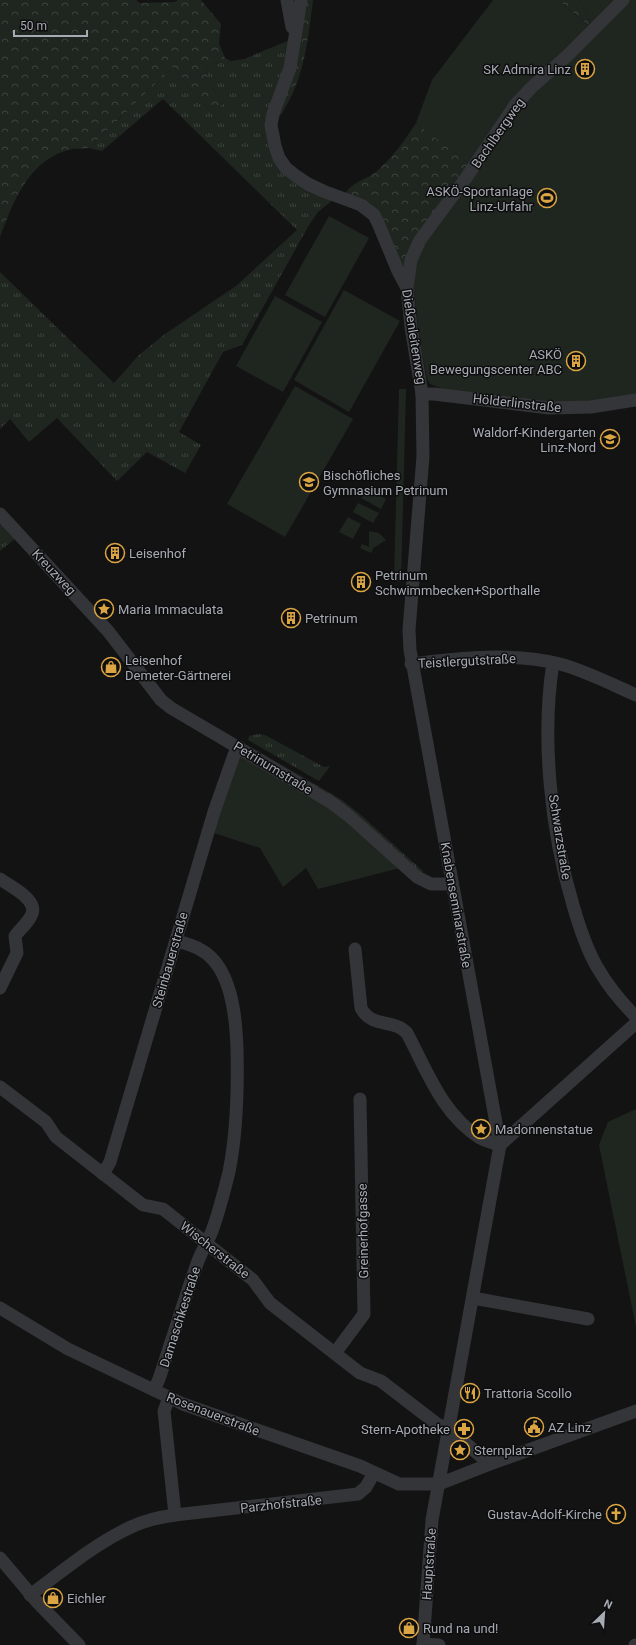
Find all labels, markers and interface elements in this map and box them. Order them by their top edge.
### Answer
scale bar [14,12,87,38]
text: 50 m [20,19,47,33]
building icon: SK Admira Linz [574,58,596,80]
place label: SK Admira Linz [483,62,572,77]
street label: Bachlbergweg [468,95,528,171]
place label: ASKÖ-Sportanlage Linz-Urfahr [426,184,534,214]
sports icon: ASKÖ-Sportanlage Linz-Urfahr [536,187,558,209]
street label: Dießenleitenweg [399,288,429,386]
place label: ASKÖ Bewegungscenter ABC [430,347,562,377]
building icon: ASKÖ Bewegungscenter ABC [565,350,587,372]
street label: Hölderlinstraße [472,391,562,415]
place label: Waldorf-Kindergarten Linz-Nord [473,425,596,455]
school or university icon: Waldorf-Kindergarten Linz-Nord [599,428,621,450]
place label: Bischöfliches Gymnasium Petrinum [323,468,448,498]
school or university icon: Bischöfliches Gymnasium Petrinum [298,471,320,493]
building icon: Leisenhof [104,542,126,564]
street label: Kreuzweg [29,546,79,598]
place label: Leisenhof [129,546,186,561]
place label: Petrinum Schwimmbecken+Sporthalle [375,568,540,598]
building icon: Petrinum Schwimmbecken+Sporthalle [350,571,372,593]
place icon: Maria Immaculata [93,598,115,620]
place label: Maria Immaculata [118,602,223,617]
building icon: Petrinum [280,607,302,629]
place label: Petrinum [305,611,358,626]
street label: Teistlergutstraße [418,651,516,671]
place label: Leisenhof Demeter-Gärtnerei [125,653,231,683]
shop icon: Leisenhof Demeter-Gärtnerei [100,656,122,678]
street label: Petrinumstraße [231,739,315,798]
street label: Schwarzstraße [546,793,574,881]
street label: Knabenseminarstraße [438,841,474,969]
street label: Steinbauerstraße [149,910,191,1010]
place icon: Madonnenstatue [470,1118,492,1140]
place label: Madonnenstatue [495,1122,593,1137]
street label: Greinerhofgasse [355,1183,371,1279]
street label: Wischerstraße [177,1218,253,1282]
street label: Damaschkestraße [157,1265,203,1369]
restaurant icon: Trattoria Scollo [459,1382,481,1404]
place label: Trattoria Scollo [484,1386,572,1401]
street label: Rosenauerstraße [164,1389,262,1439]
public building icon: AZ Linz [523,1416,545,1438]
pharmacy icon: Stern-Apotheke [453,1418,475,1440]
place label: AZ Linz [548,1420,592,1435]
place label: Stern-Apotheke [361,1422,450,1437]
place icon: Sternplatz [449,1439,471,1461]
place label: Sternplatz [474,1443,533,1458]
street label: Parzhofstraße [239,1492,323,1516]
church icon: Gustav-Adolf-Kirche [605,1503,627,1525]
place label: Gustav-Adolf-Kirche [487,1507,602,1522]
street label: Hauptstraße [419,1528,439,1600]
shop icon: Eichler [42,1587,64,1609]
place label: Eichler [67,1591,107,1606]
north arrow [584,1593,624,1633]
text: N [602,1597,614,1612]
shop icon: Rund na und! [398,1617,420,1639]
place label: Rund na und! [423,1621,498,1636]

